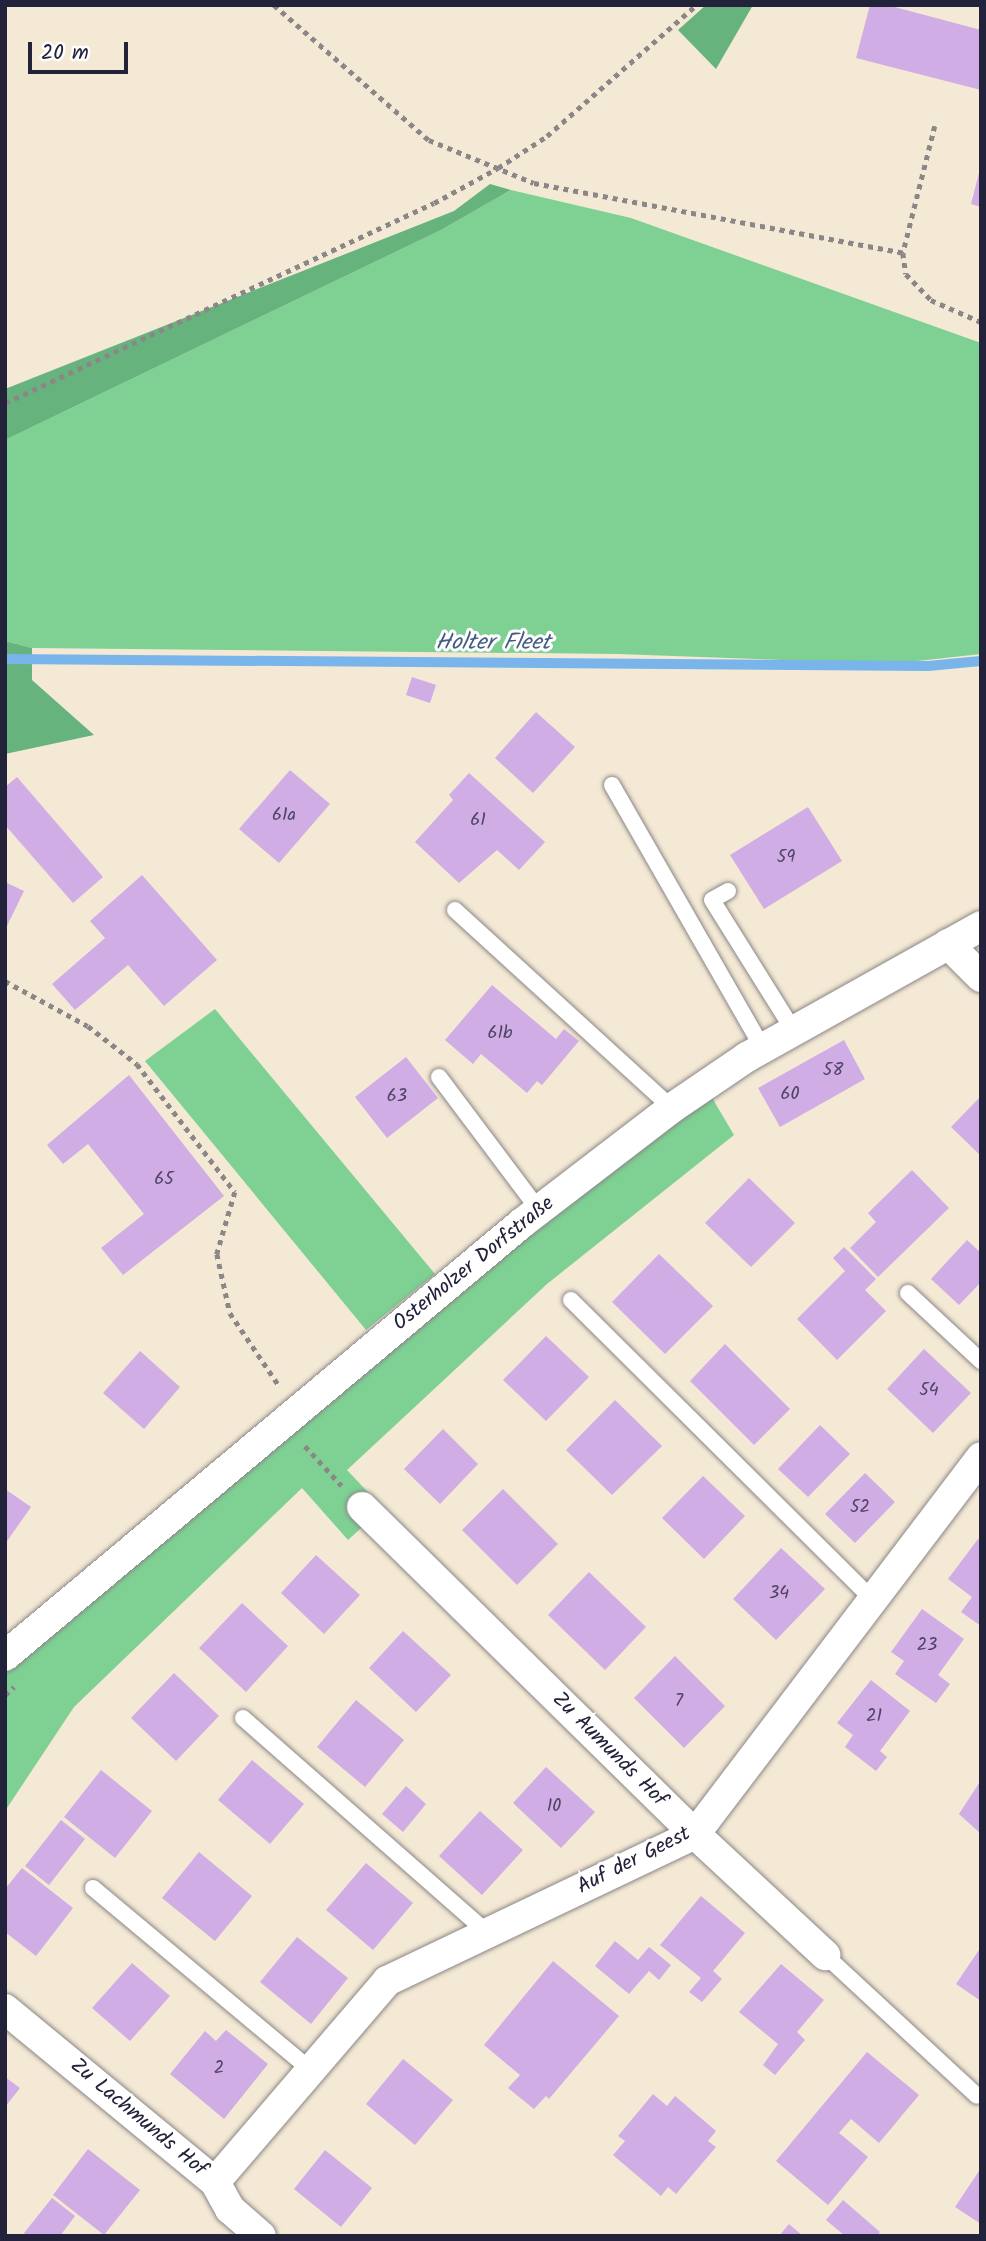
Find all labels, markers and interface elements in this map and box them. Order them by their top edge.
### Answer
scale bar [32,28,131,72]
text: 20 m [41,37,89,70]
water label: Holter Fleet [436,629,550,657]
house number: 61a [272,805,296,827]
house number: 61 [470,810,486,832]
house number: 59 [777,847,795,869]
house number: 61b [487,1023,513,1045]
house number: 58 [823,1060,843,1082]
house number: 60 [780,1084,800,1106]
house number: 63 [387,1086,407,1108]
house number: 65 [154,1169,174,1191]
street label: Osterholzer Dorfstraße [388,1191,560,1337]
house number: 54 [919,1380,939,1402]
house number: 52 [850,1497,870,1519]
house number: 34 [769,1583,789,1605]
house number: 23 [917,1635,937,1657]
street label: Zu Aumunds Hof [546,1687,672,1813]
house number: 7 [675,1691,683,1713]
house number: 21 [866,1706,882,1728]
house number: 10 [547,1796,561,1818]
street label: Auf der Geest [573,1822,695,1900]
street label: Zu Lachmunds Hof [64,2053,212,2183]
house number: 2 [214,2058,224,2080]

